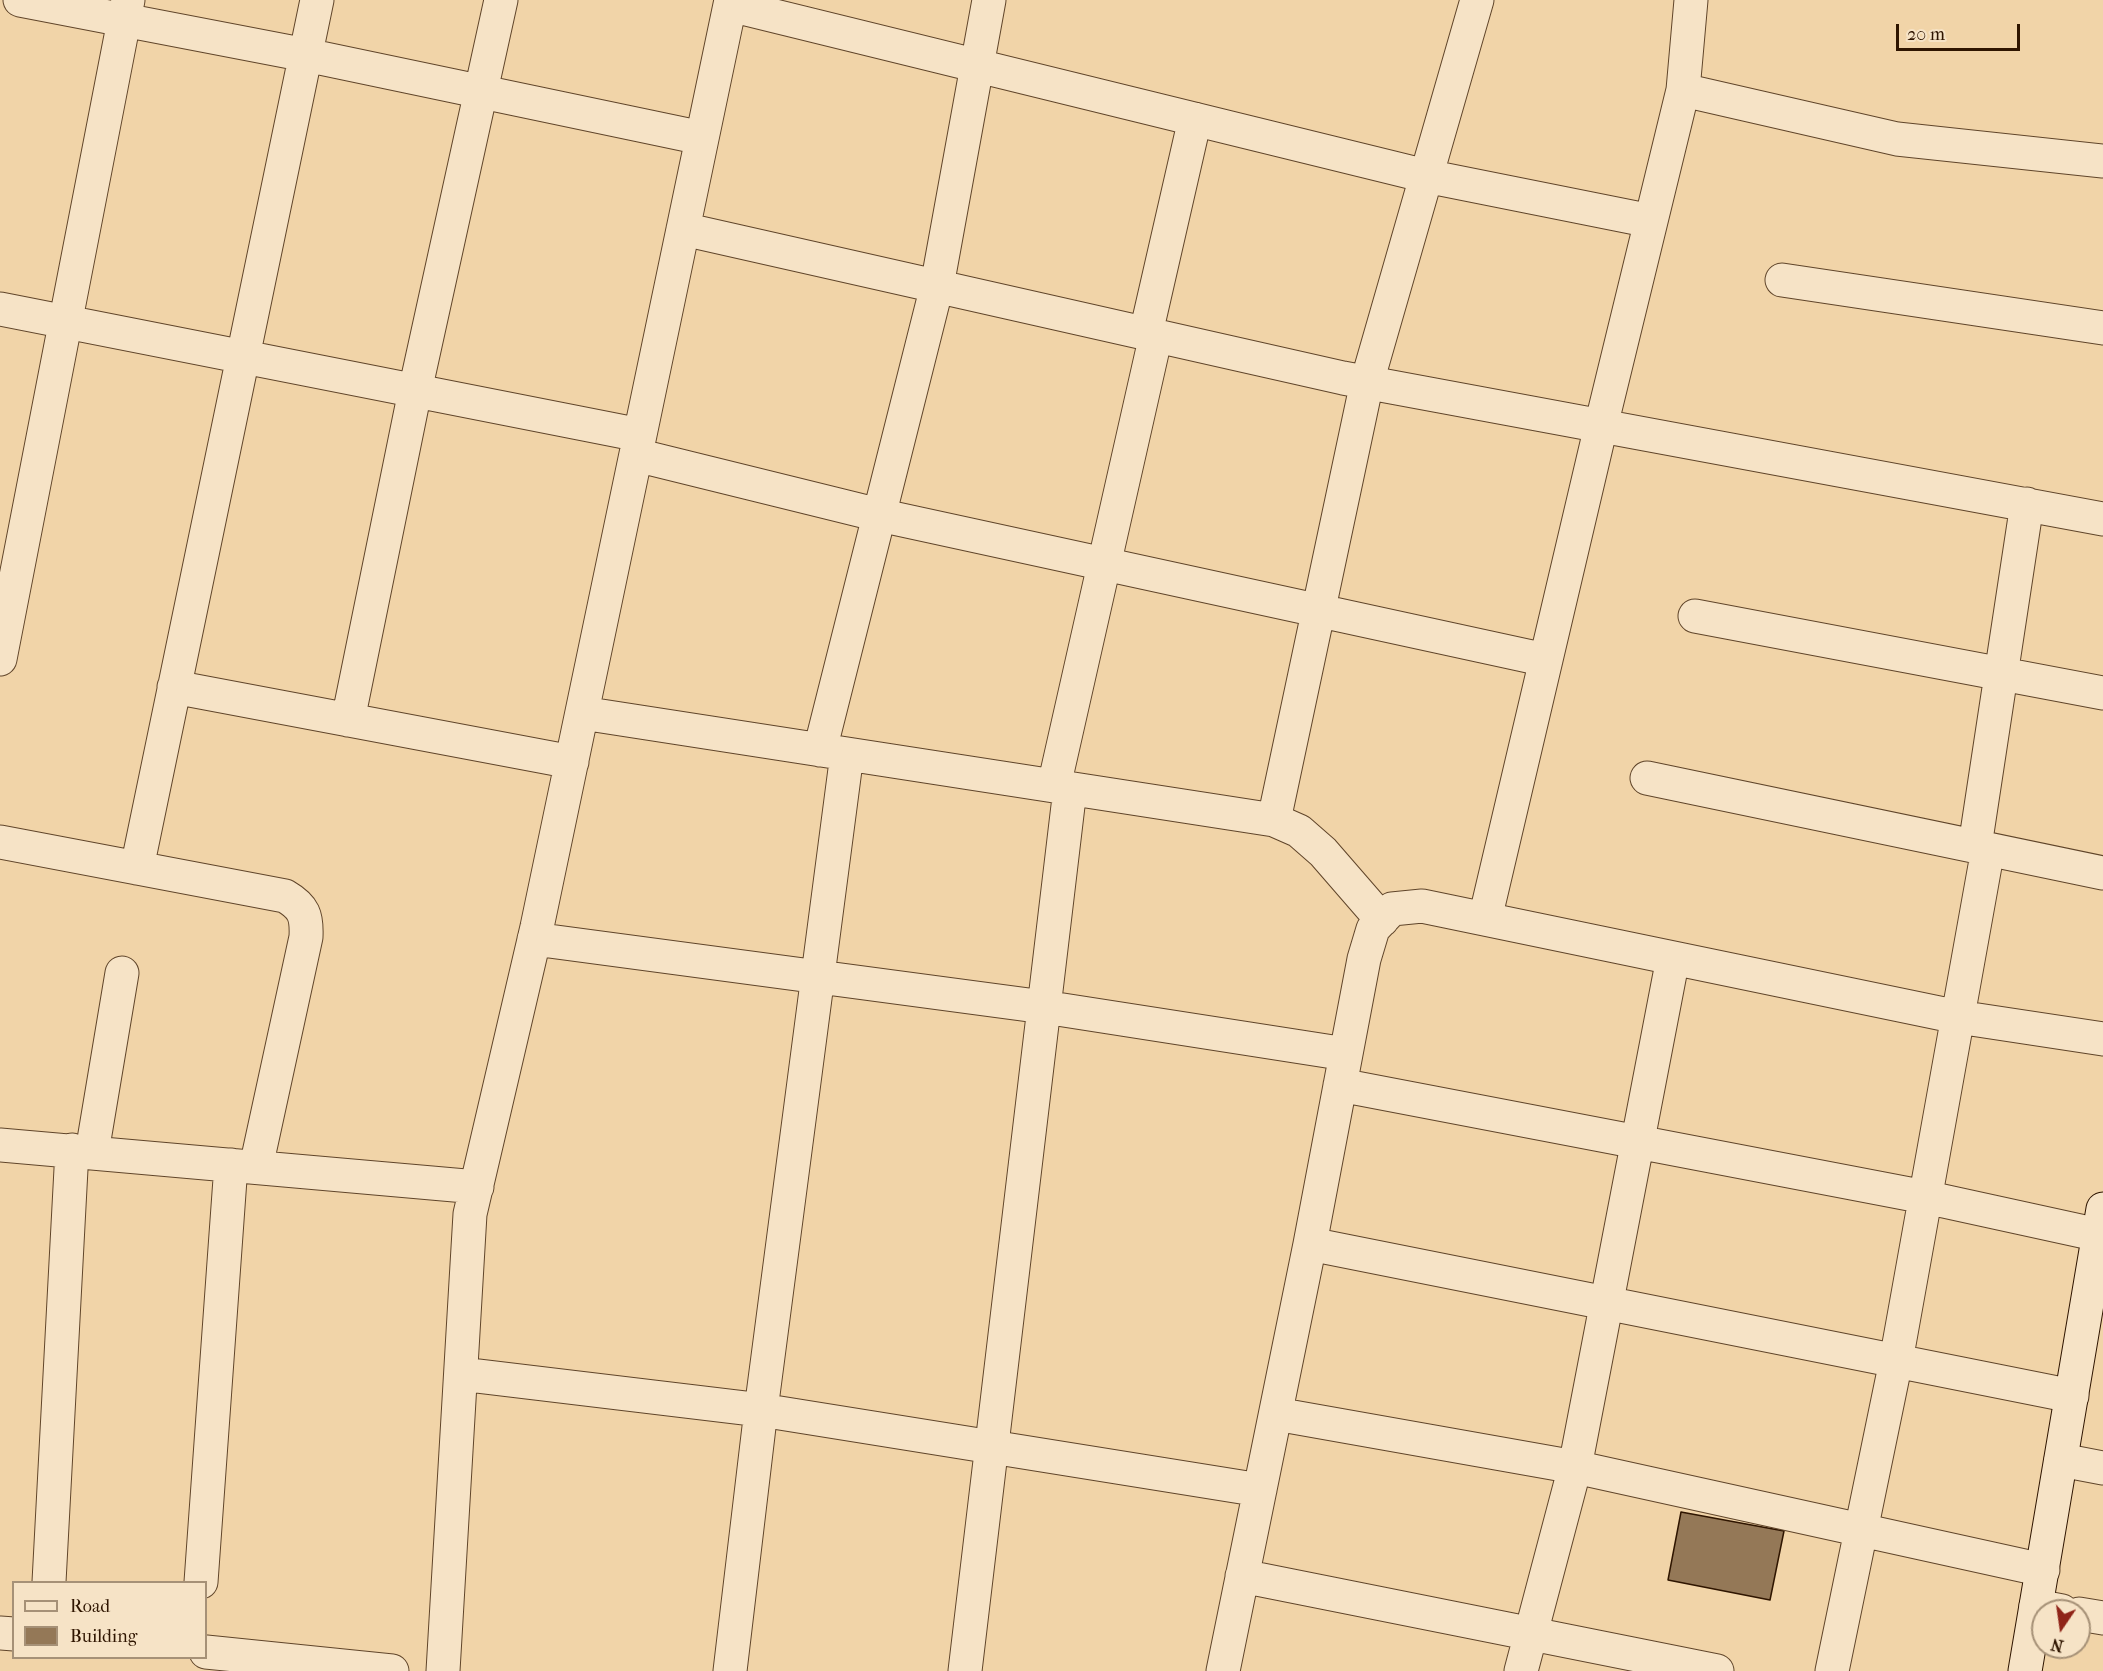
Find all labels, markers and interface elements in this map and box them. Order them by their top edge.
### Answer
scale bar [1899,12,2024,50]
text: 20 m [1907,24,1945,45]
legend [12,1581,207,1659]
text: Road [70,1596,110,1617]
north arrow [2031,1599,2091,1659]
text: Building [70,1626,137,1647]
text: N [2049,1634,2065,1656]

